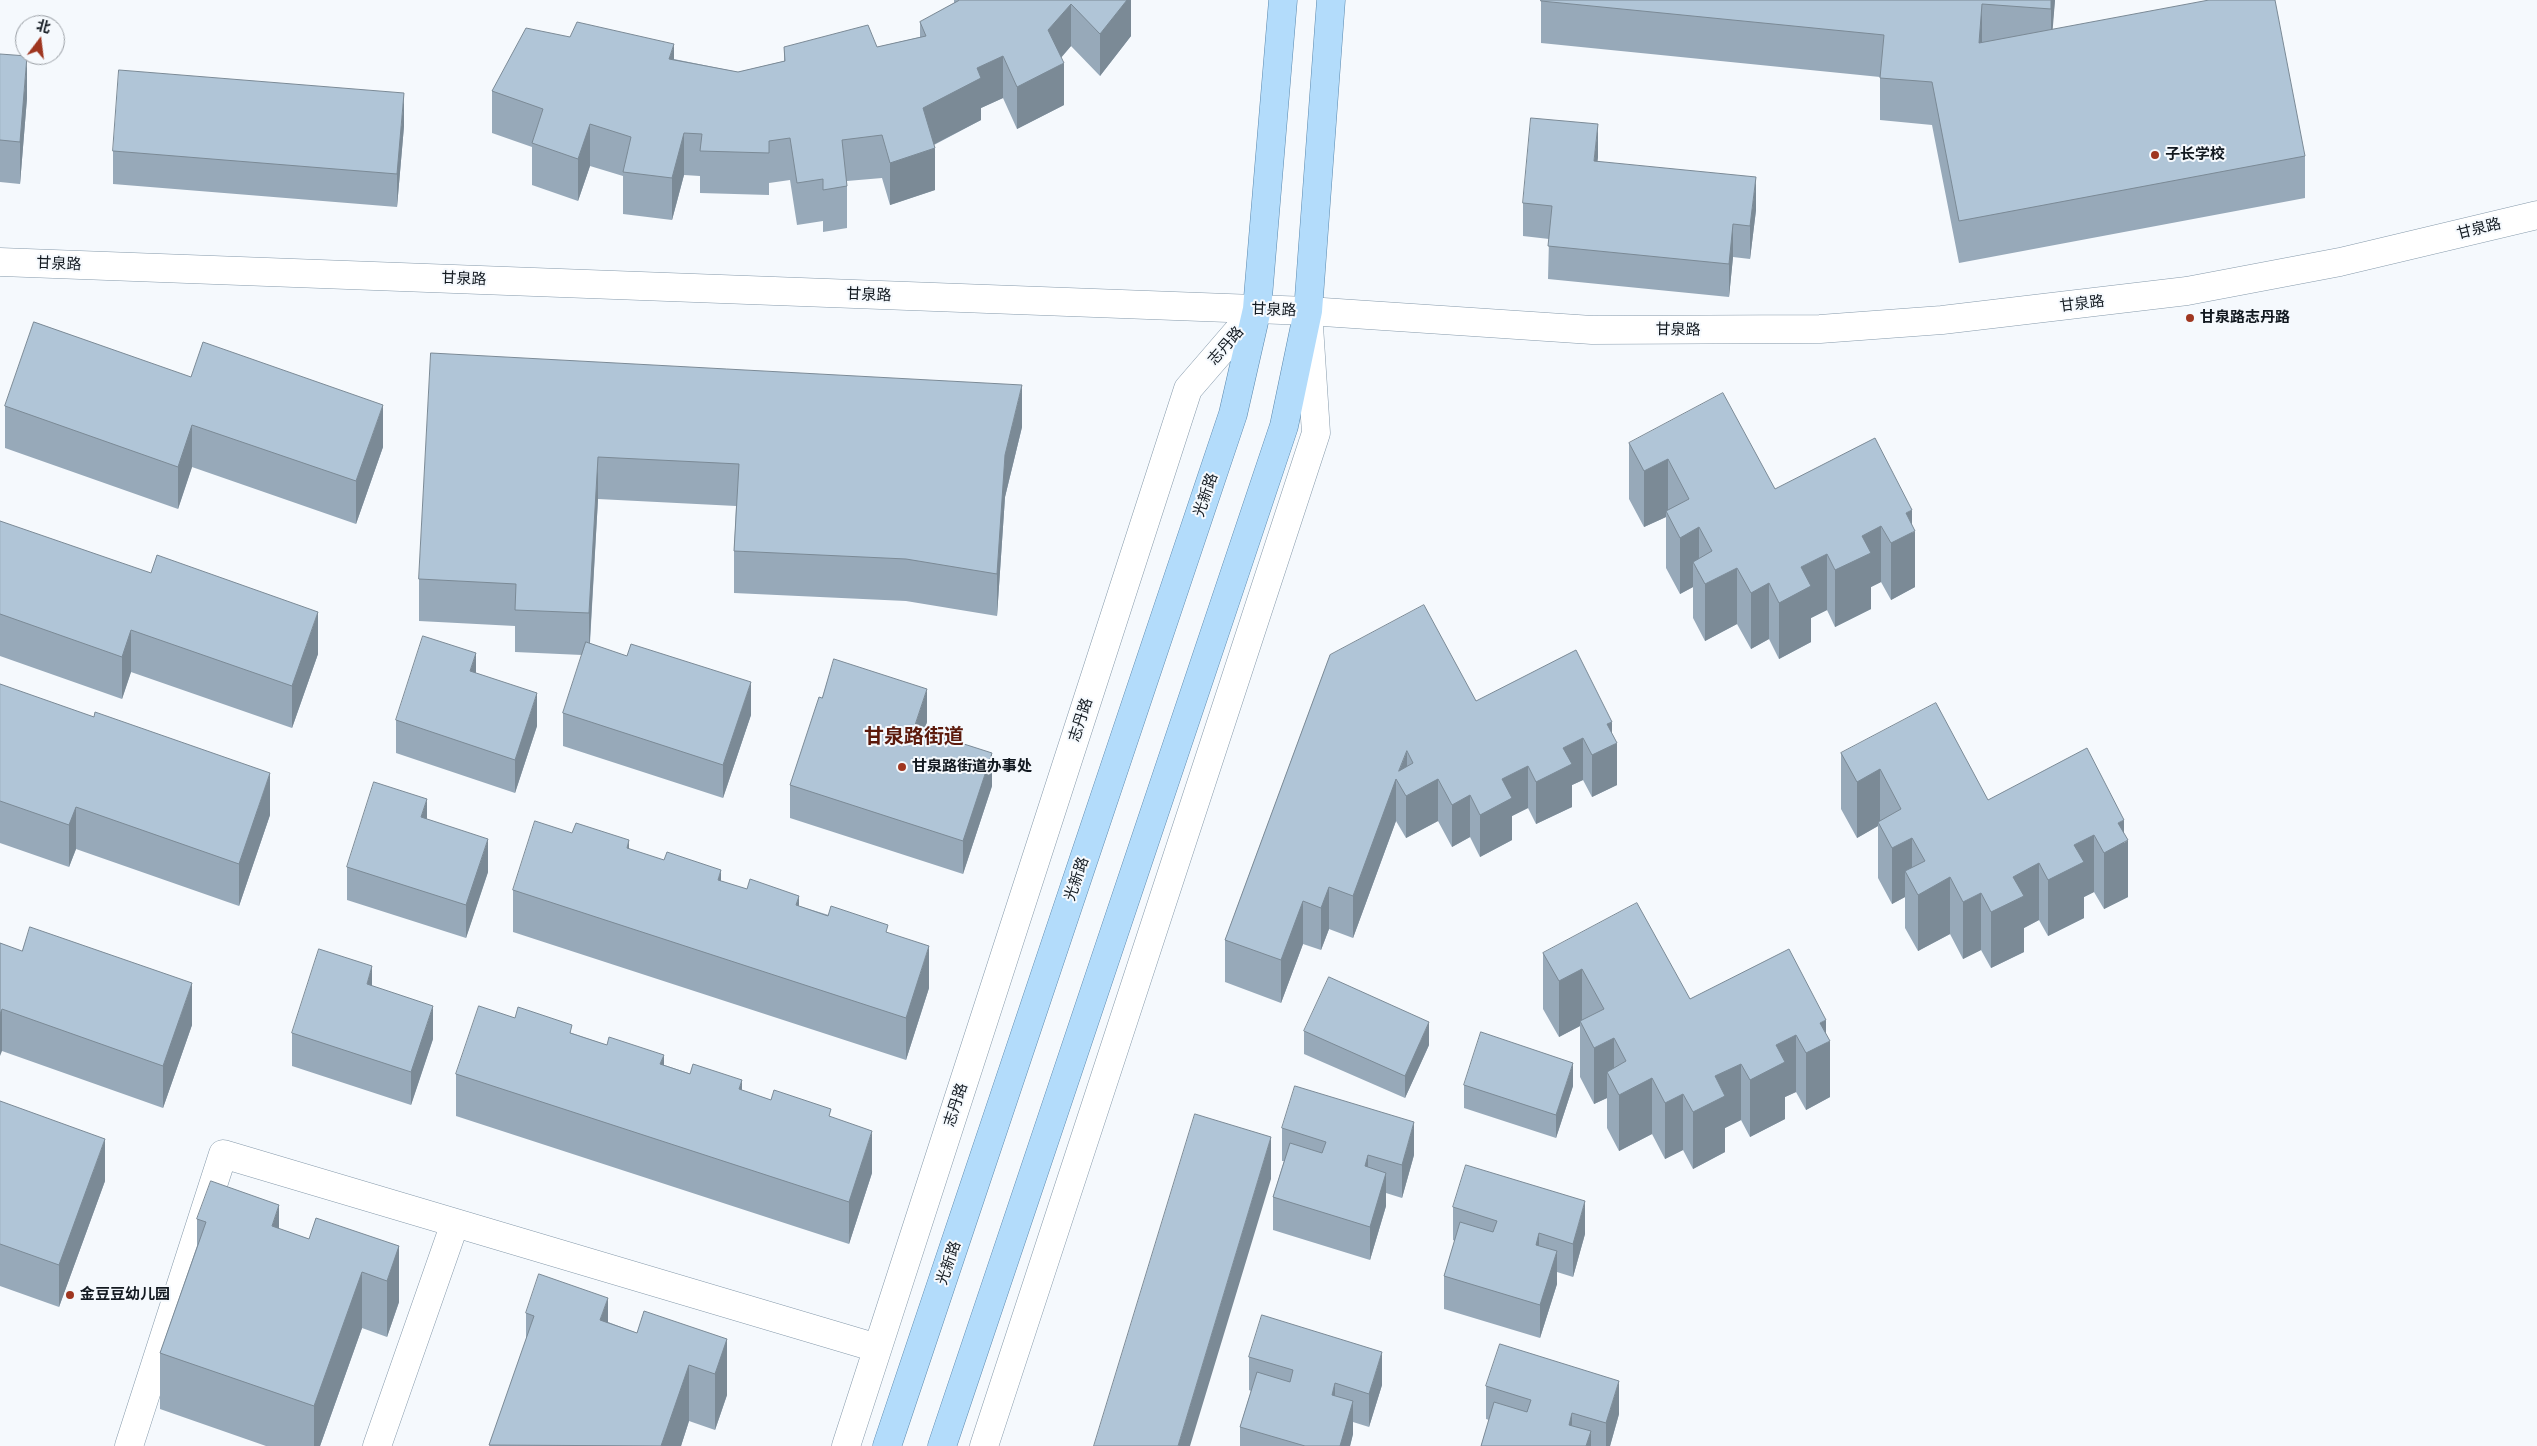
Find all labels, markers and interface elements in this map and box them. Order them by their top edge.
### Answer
north arrow [15,15,65,65]
text: 北 [35,16,53,37]
place label: 子长学校 [2165,146,2225,164]
marker: 子长学校 [2149,149,2161,161]
street label: 甘泉路 [2455,215,2503,243]
street label: 甘泉路 [36,254,82,274]
street label: 甘泉路 [441,269,487,289]
street label: 甘泉路 [846,285,892,305]
street label: 甘泉路 [2059,292,2105,316]
street label: 甘泉路 [1251,300,1297,320]
place label: 甘泉路志丹路 [2200,309,2290,327]
marker: 甘泉路志丹路 [2184,312,2196,324]
street label: 甘泉路 [1655,321,1701,339]
street label: 志丹路 [1204,323,1248,369]
street label: 光新路 [1190,471,1222,519]
street label: 志丹路 [1065,696,1097,744]
district label: 甘泉路街道 [864,725,964,749]
place label: 甘泉路街道办事处 [912,758,1032,776]
marker: 甘泉路街道办事处 [896,761,908,773]
street label: 光新路 [1061,855,1093,903]
street label: 志丹路 [940,1081,972,1129]
street label: 光新路 [933,1239,965,1287]
place label: 金豆豆幼儿园 [80,1286,170,1304]
marker: 金豆豆幼儿园 [64,1289,76,1301]

